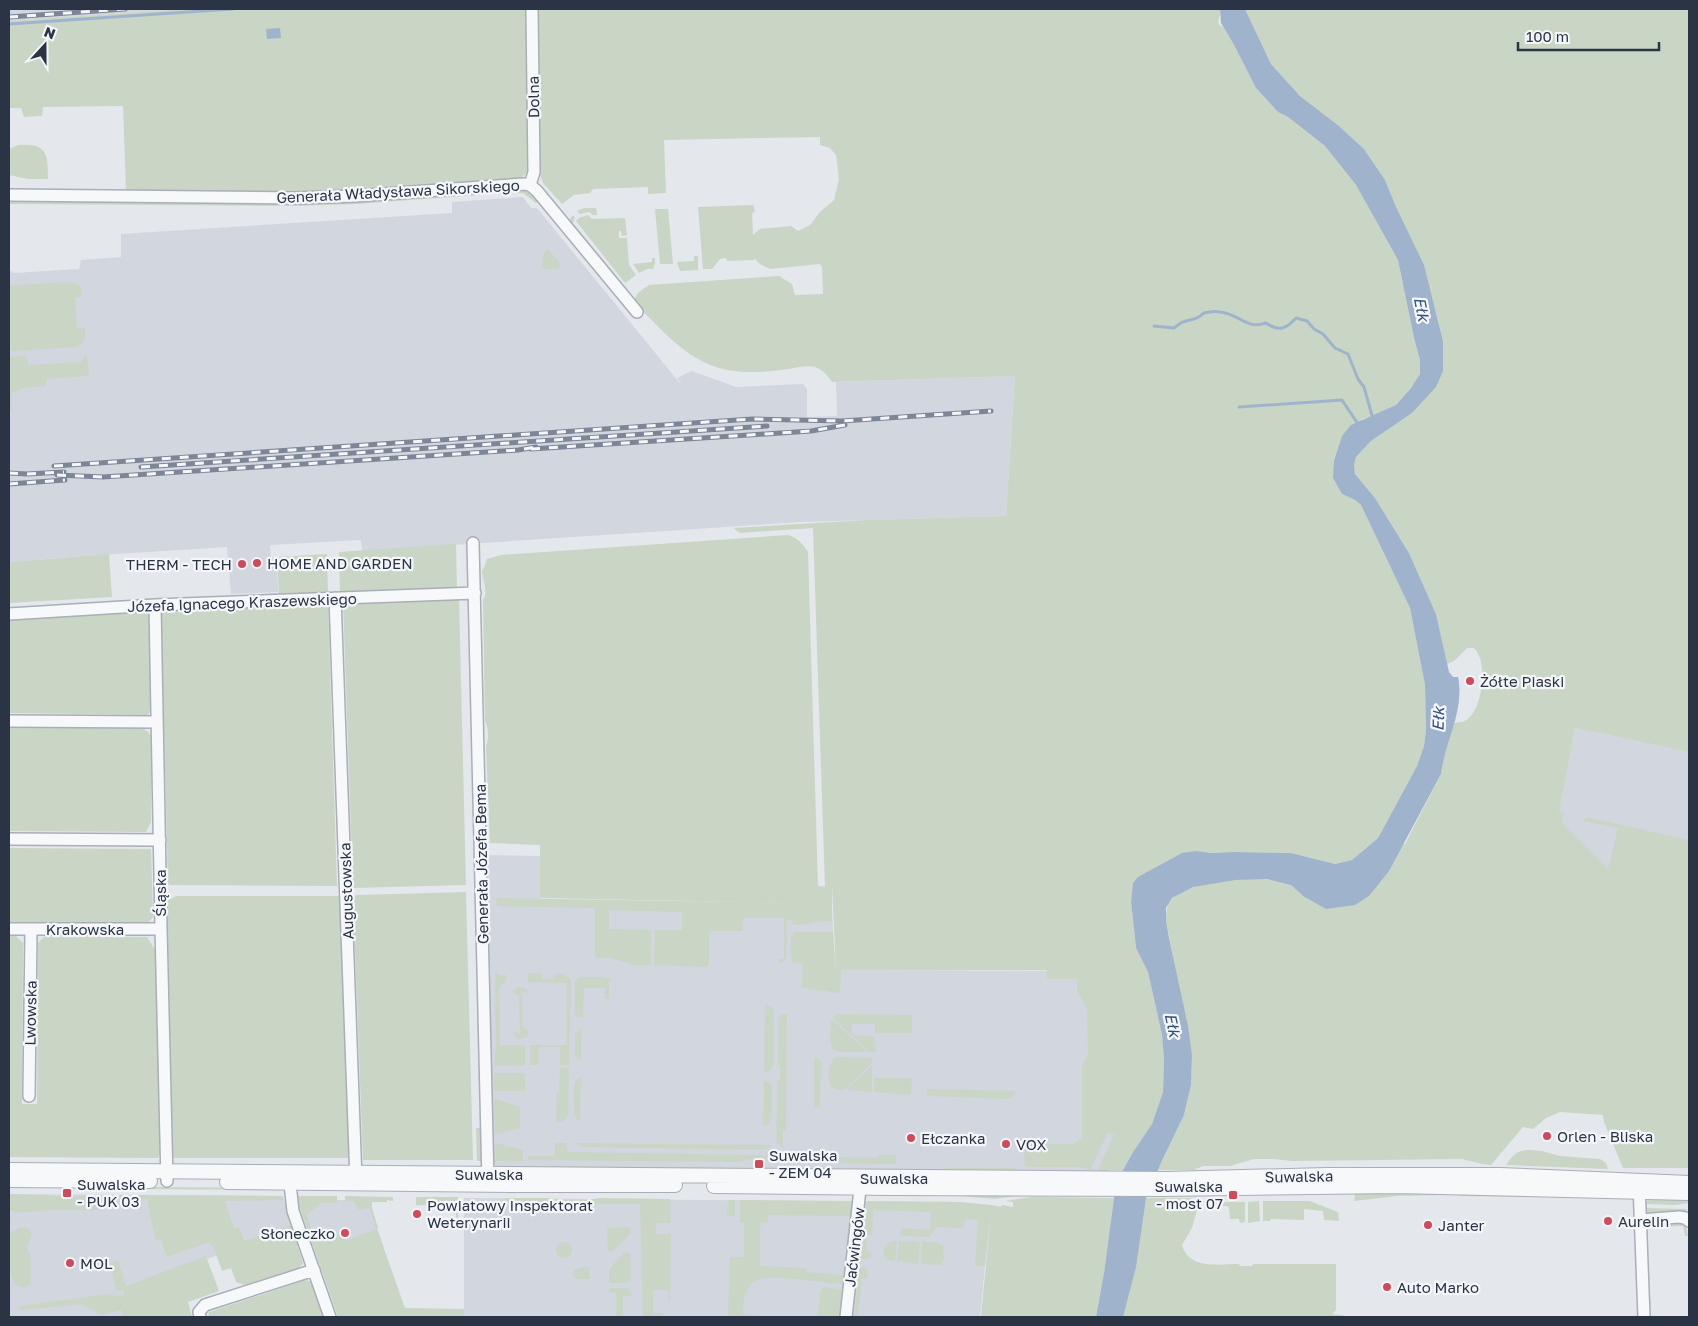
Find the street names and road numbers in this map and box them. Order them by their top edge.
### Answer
street label: Dolna [524,76,542,118]
street label: Generała Władysława Sikorskiego [276,176,520,206]
street label: Józefa Ignacego Kraszewskiego [127,589,357,615]
street label: Generała Józefa Bema [471,784,491,944]
street label: Augustowska [335,842,357,940]
street label: Śląska [151,869,169,917]
street label: Krakowska [46,920,124,938]
street label: Lwowska [20,980,40,1046]
street label: Suwalska [455,1165,523,1183]
street label: Suwalska [1265,1166,1333,1186]
street label: Suwalska [860,1169,928,1187]
street label: Jaćwingów [840,1206,868,1288]

